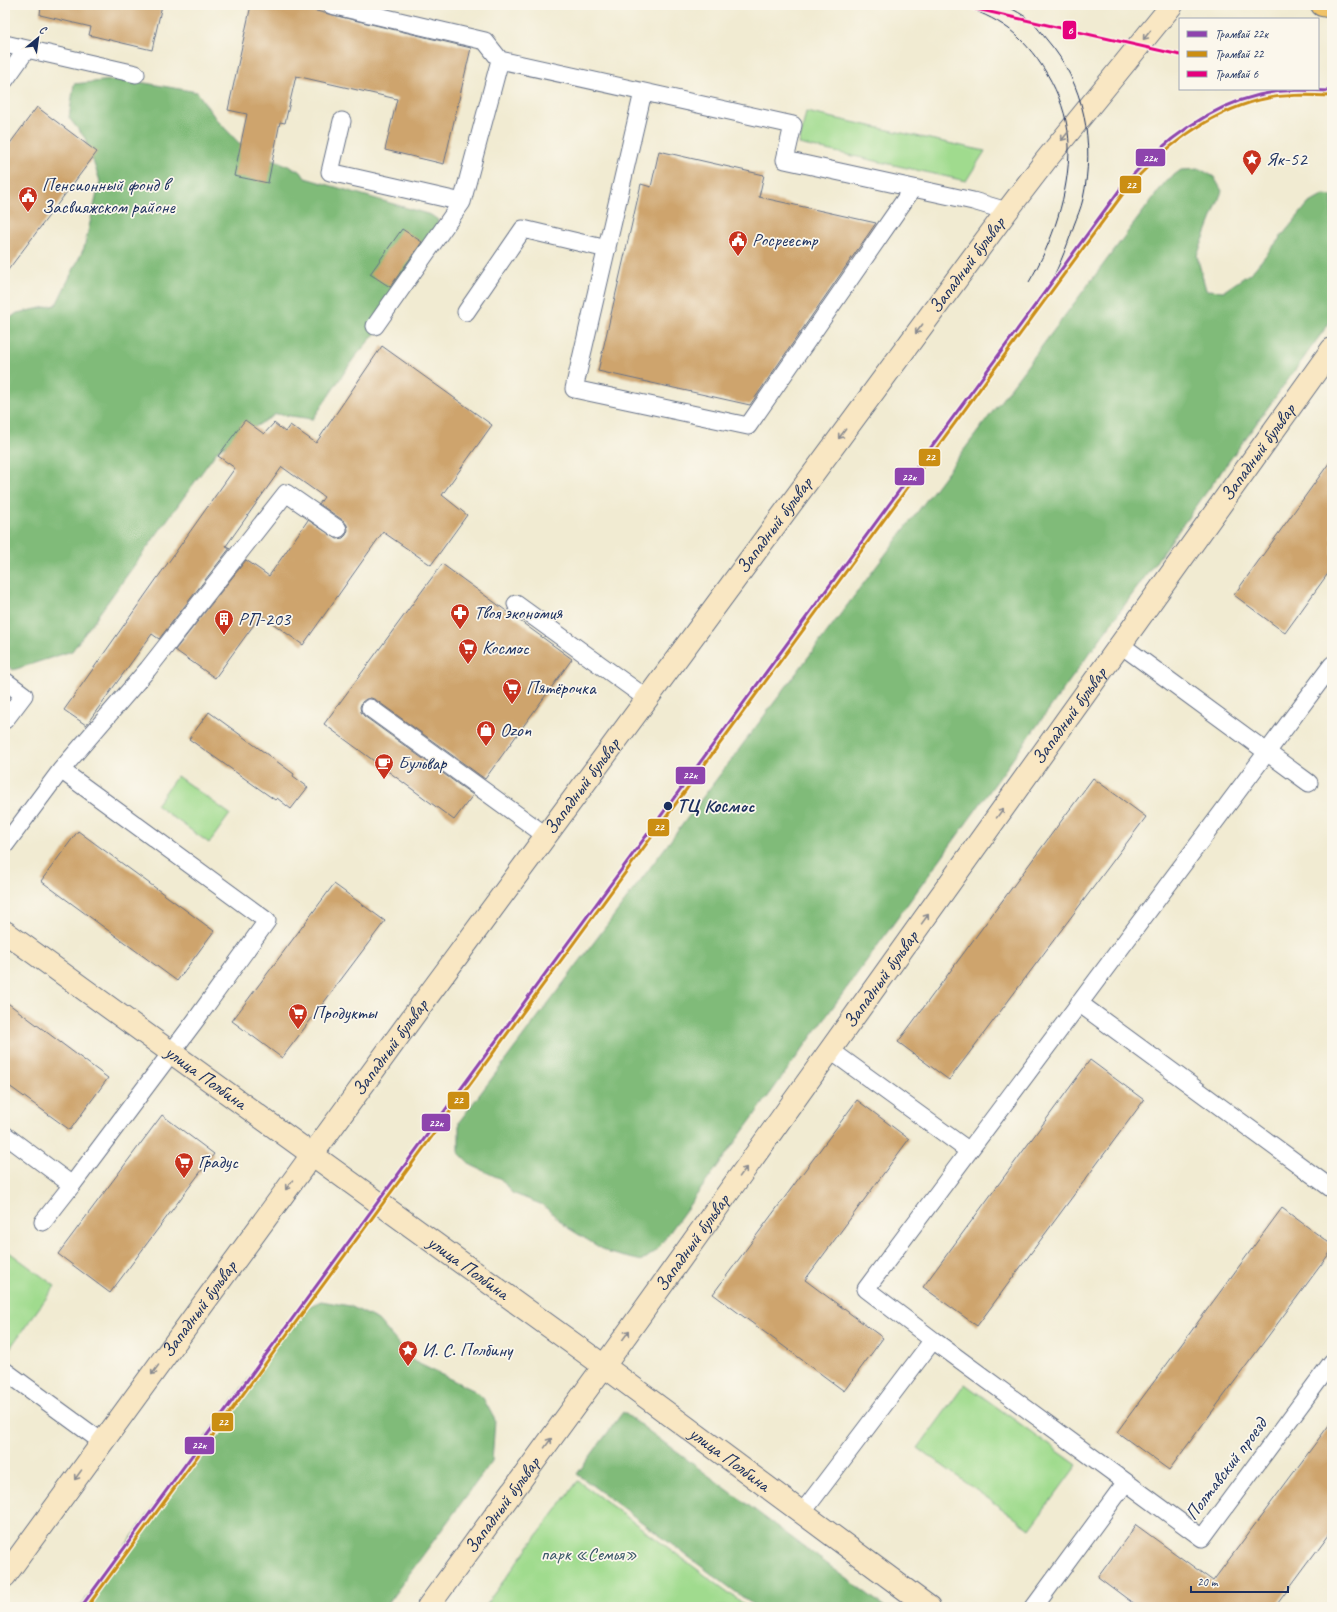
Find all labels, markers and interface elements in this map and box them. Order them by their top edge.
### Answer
north arrow [18,18,58,58]
legend [1179,18,1319,90]
line badge: 6 [1062,20,1077,40]
text: С [37,22,50,37]
text: 6 [1067,23,1073,37]
text: Трамвай 22к [1215,26,1269,42]
one-way arrow [1143,30,1152,41]
text: Трамвай 22 [1215,46,1265,62]
text: Трамвай 6 [1215,66,1259,82]
one-way arrow [1061,131,1070,142]
place label: Як-52 [1266,147,1308,171]
line badge: 22к [1135,148,1166,167]
place icon: Як-52 [1241,148,1263,176]
text: 22к [1143,151,1159,165]
place label: Пенсионный фонд в Засвияжском районе [42,173,177,219]
line badge: 22 [1119,175,1142,194]
text: 22 [1126,178,1137,192]
public building icon: Пенсионный фонд в Засвияжском районе [17,185,39,213]
street label: Западный бульвар [923,211,1012,318]
place label: Росреестр [752,228,819,252]
public building icon: Росреестр [727,229,749,257]
one-way arrow [915,323,923,334]
street label: Западный бульвар [1215,398,1302,506]
one-way arrow [837,428,846,439]
line badge: 22 [918,448,941,467]
text: 22 [925,450,936,464]
line badge: 22к [894,467,925,486]
text: 22к [902,470,918,484]
street label: Западный бульвар [731,471,819,578]
place label: Твоя экономия [474,601,563,625]
pharmacy icon: Твоя экономия [449,602,471,630]
place label: РП-203 [238,607,292,631]
building icon: РП-203 [213,608,235,636]
place label: Космос [482,636,530,660]
supermarket icon: Космос [457,637,479,665]
street label: Западный бульвар [1026,661,1113,769]
place label: Пятёрочка [526,676,597,700]
supermarket icon: Пятёрочка [501,677,523,705]
place label: Ozon [500,718,532,742]
shop icon: Ozon [475,719,497,747]
street label: Западный бульвар [538,732,626,839]
place label: Бульвар [398,751,447,775]
cafe icon: Бульвар [373,752,395,780]
line badge: 22к [675,766,706,785]
text: 22к [683,768,699,782]
place label: ТЦ Космос [677,794,756,818]
marker: ТЦ Космос [662,800,674,812]
one-way arrow [996,808,1004,819]
line badge: 22 [647,818,670,837]
text: 22 [654,820,665,834]
one-way arrow [920,913,929,924]
street label: Западный бульвар [838,924,925,1033]
street label: Западный бульвар [347,993,435,1101]
place label: Продукты [312,1001,378,1025]
supermarket icon: Продукты [287,1002,309,1030]
street label: улица Полбина [160,1039,253,1116]
line badge: 22 [447,1091,470,1110]
text: 22 [453,1093,464,1107]
line badge: 22к [421,1113,451,1132]
text: 22к [429,1116,445,1130]
place label: Градус [198,1150,239,1174]
supermarket icon: Градус [173,1151,195,1179]
one-way arrow [739,1167,747,1178]
one-way arrow [285,1180,293,1191]
street label: Западный бульвар [649,1188,736,1296]
street label: улица Полбина [422,1229,515,1306]
street label: Западный бульвар [156,1254,243,1362]
one-way arrow [622,1329,630,1340]
place label: И. С. Полбину [422,1338,514,1362]
place icon: И. С. Полбину [397,1339,419,1367]
one-way arrow [151,1364,159,1375]
street label: Полтавский проезд [1180,1411,1274,1525]
line badge: 22 [211,1412,234,1432]
text: 22 [218,1415,229,1429]
street label: улица Полбина [684,1421,777,1498]
line badge: 22к [184,1436,215,1455]
one-way arrow [544,1437,552,1448]
text: 22к [192,1438,208,1452]
street label: Западный бульвар [459,1451,547,1558]
one-way arrow [74,1469,82,1480]
park label: парк «Семья» [541,1542,637,1566]
scale bar [1191,1568,1288,1594]
text: 20 m [1197,1574,1219,1590]

